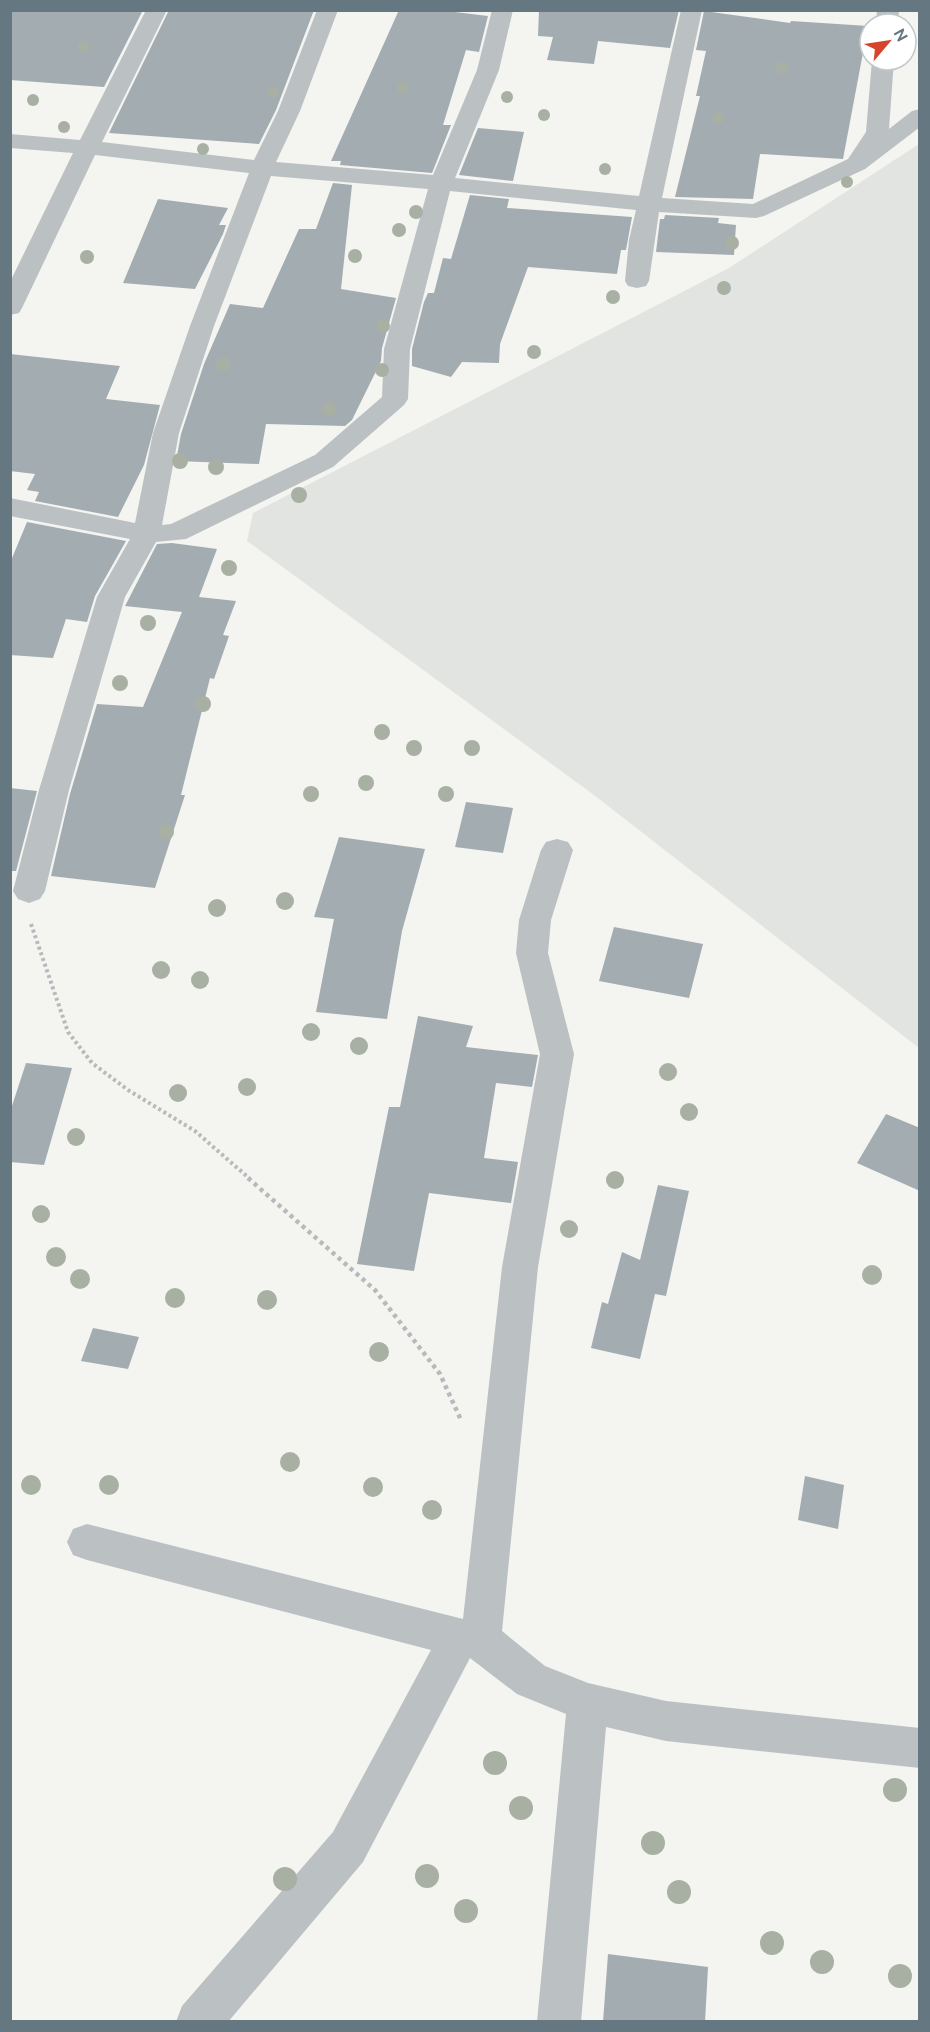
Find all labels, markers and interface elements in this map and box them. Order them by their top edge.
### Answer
north arrow [858,12,918,72]
text: N [890,25,912,44]

